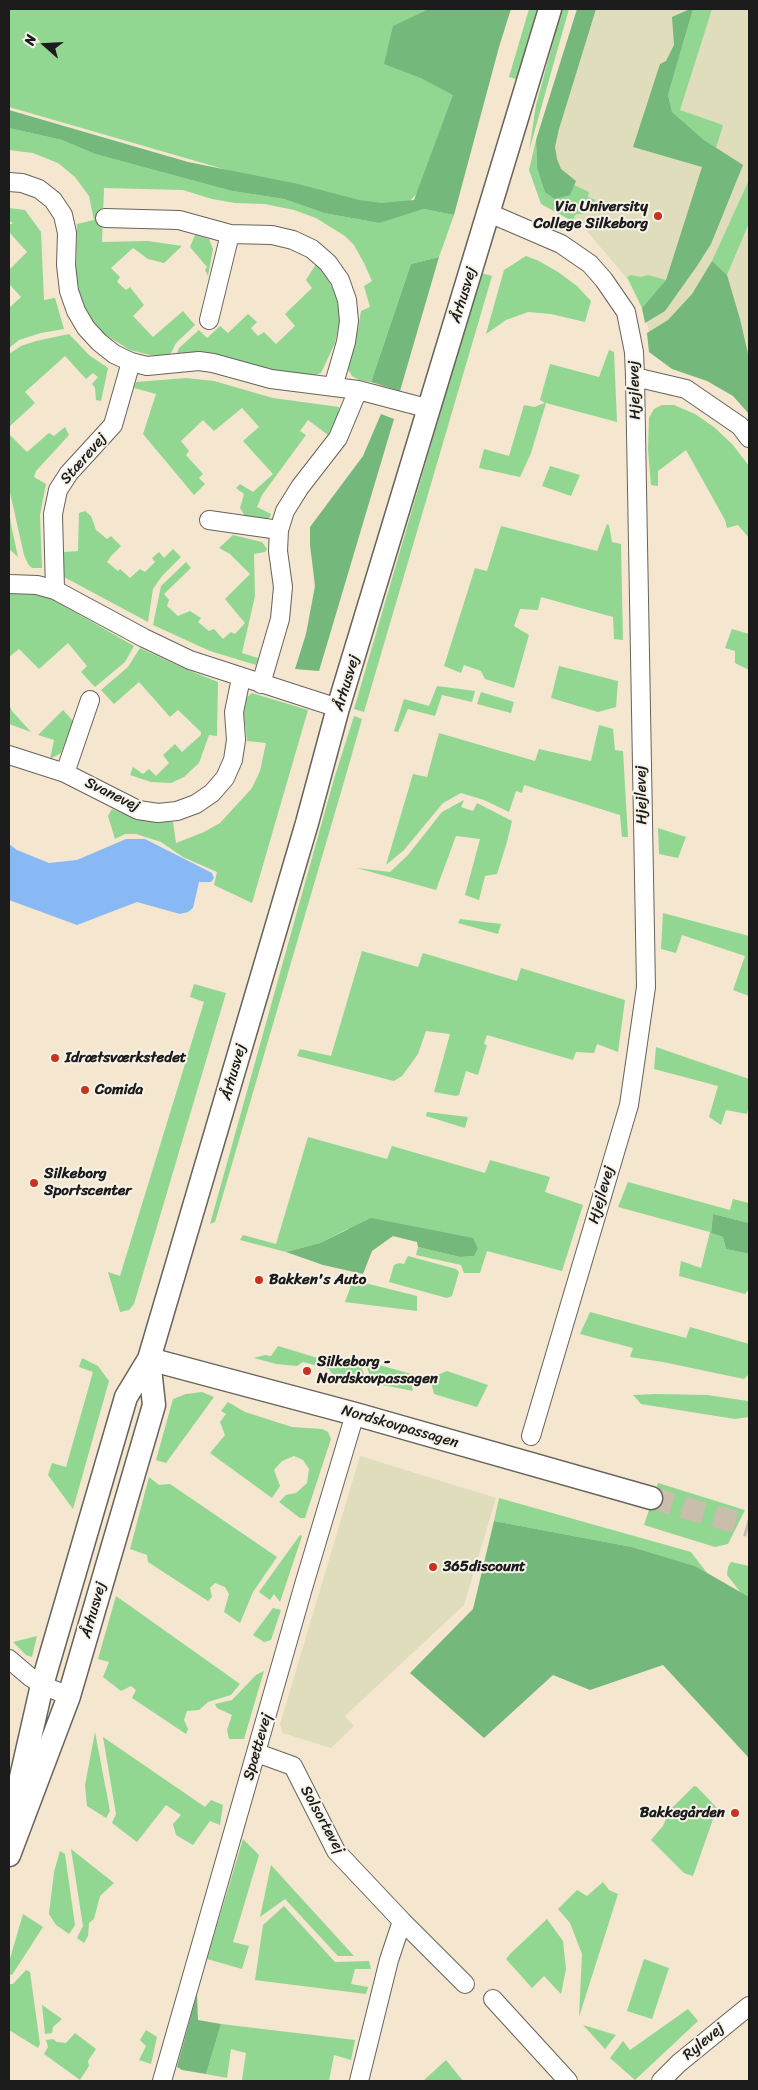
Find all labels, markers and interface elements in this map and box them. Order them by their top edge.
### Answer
north arrow [20,20,70,70]
text: N [17,31,44,49]
place label: Via University College Silkeborg [533,198,648,233]
marker: Via University College Silkeborg [652,210,664,222]
street label: Århusvej [447,265,481,325]
street label: Hjejlevej [625,360,645,420]
street label: Stærevej [57,430,111,488]
street label: Århusvej [330,653,364,713]
street label: Hjejlevej [632,765,652,825]
street label: Svanevej [82,774,142,816]
street label: Århusvej [217,1042,251,1102]
place label: Idrætsværkstedet [65,1049,186,1067]
marker: Idrætsværkstedet [49,1052,61,1064]
place label: Comida [95,1081,143,1099]
marker: Comida [79,1084,91,1096]
street label: Hjejlevej [585,1164,619,1226]
place label: Silkeborg Sportscenter [44,1165,131,1200]
marker: Silkeborg Sportscenter [28,1177,40,1189]
place label: Bakken's Auto [269,1271,366,1289]
marker: Bakken's Auto [253,1274,265,1286]
place label: Silkeborg - Nordskovpassagen [317,1353,438,1388]
marker: Silkeborg - Nordskovpassagen [301,1365,313,1377]
street label: Nordskovpassagen [339,1402,461,1452]
place label: 365discount [443,1558,526,1576]
marker: 365discount [427,1561,439,1573]
street label: Århusvej [77,1580,111,1640]
street label: Spættevej [240,1711,276,1783]
street label: Solsortevej [296,1783,348,1857]
place label: Bakkegården [640,1804,725,1822]
marker: Bakkegården [729,1807,741,1819]
street label: Rylevej [680,2020,728,2064]

